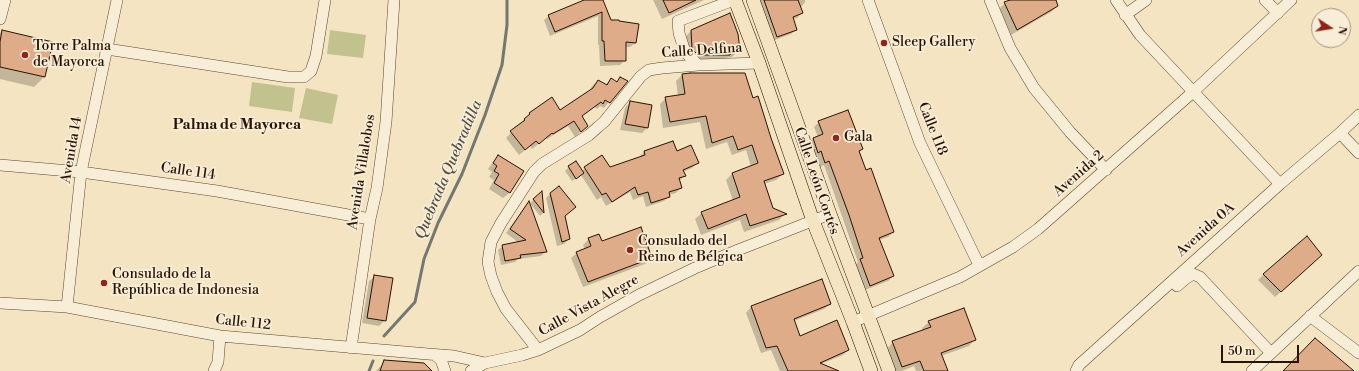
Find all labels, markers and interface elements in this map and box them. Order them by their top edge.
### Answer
north arrow [1311,8,1351,48]
text: N [1334,25,1350,36]
place label: Sleep Gallery [892,35,975,51]
marker: Sleep Gallery [879,38,889,48]
place label: Torre Palma de Mayorca [33,39,111,72]
street label: Calle Delfina [661,40,743,62]
marker: Torre Palma de Mayorca [20,50,30,60]
water label: Quebrada Quebradilla [412,98,486,242]
street label: Calle 118 [914,100,950,158]
street label: Avenida Villalobos [345,113,379,231]
street label: Avenida 14 [58,115,86,185]
district label: Palma de Mayorca [173,116,301,134]
street label: Calle León Cortés [790,125,842,237]
place label: Gala [844,130,873,146]
marker: Gala [831,133,841,143]
street label: Avenida 2 [1050,147,1108,201]
street label: Calle 114 [159,160,217,184]
street label: Avenida 0A [1173,199,1239,261]
place label: Consulado del Reino de Bélgica [638,234,743,266]
marker: Consulado del Reino de Bélgica [625,245,635,255]
place label: Consulado de la República de Indonesia [112,267,259,300]
street label: Calle Vista Alegre [536,272,642,340]
marker: Consulado de la República de Indonesia [99,278,109,288]
street label: Calle 112 [214,312,272,334]
scale bar [1223,337,1301,363]
text: 50 m [1228,344,1256,359]

